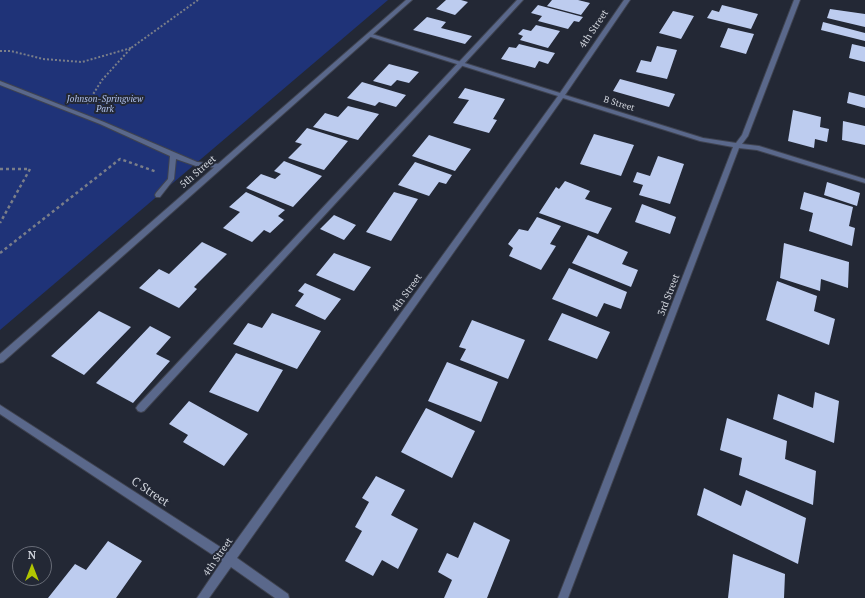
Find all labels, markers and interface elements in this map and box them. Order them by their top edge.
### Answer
street label: 4th Street [577,7,611,51]
park label: Johnson-Springview Park [67,94,143,115]
street label: B Street [602,94,636,114]
street label: 5th Street [177,153,219,191]
street label: 4th Street [389,272,425,314]
street label: 3rd Street [656,272,682,318]
street label: C Street [128,474,172,510]
street label: 4th Street [200,536,236,578]
north arrow [12,546,52,586]
text: N [28,548,36,562]

